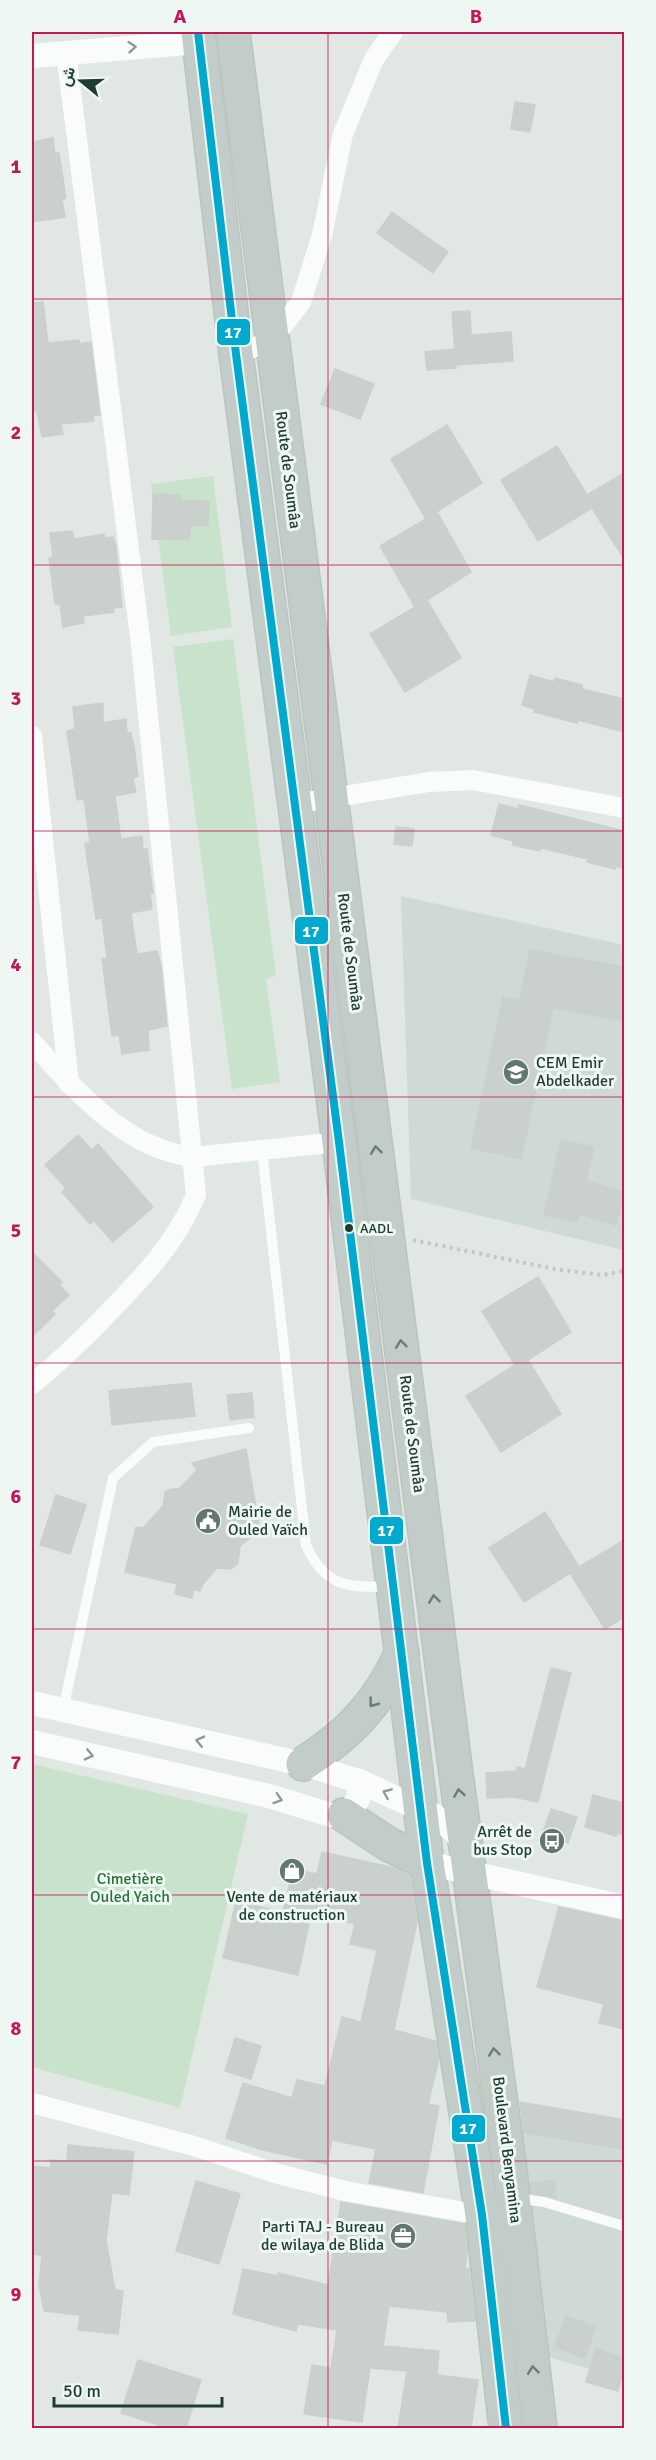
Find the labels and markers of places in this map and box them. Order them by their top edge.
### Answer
place label: CEM Emir Abdelkader [536,1053,614,1091]
school or university icon: CEM Emir Abdelkader [501,1057,531,1087]
place label: AADL [360,1220,393,1237]
marker: AADL [343,1222,355,1234]
place label: Mairie de Ouled Yaïch [228,1502,308,1540]
public building icon: Mairie de Ouled Yaïch [193,1506,223,1536]
place label: Arrêt de bus Stop [473,1822,532,1860]
bus stop icon: Arrêt de bus Stop [537,1826,567,1856]
shop icon: Vente de matériaux de construction [277,1856,307,1886]
place label: Vente de matériaux de construction [227,1887,358,1925]
place label: Parti TAJ - Bureau de wilaya de Blida [261,2217,384,2255]
office icon: Parti TAJ - Bureau de wilaya de Blida [388,2221,418,2251]

